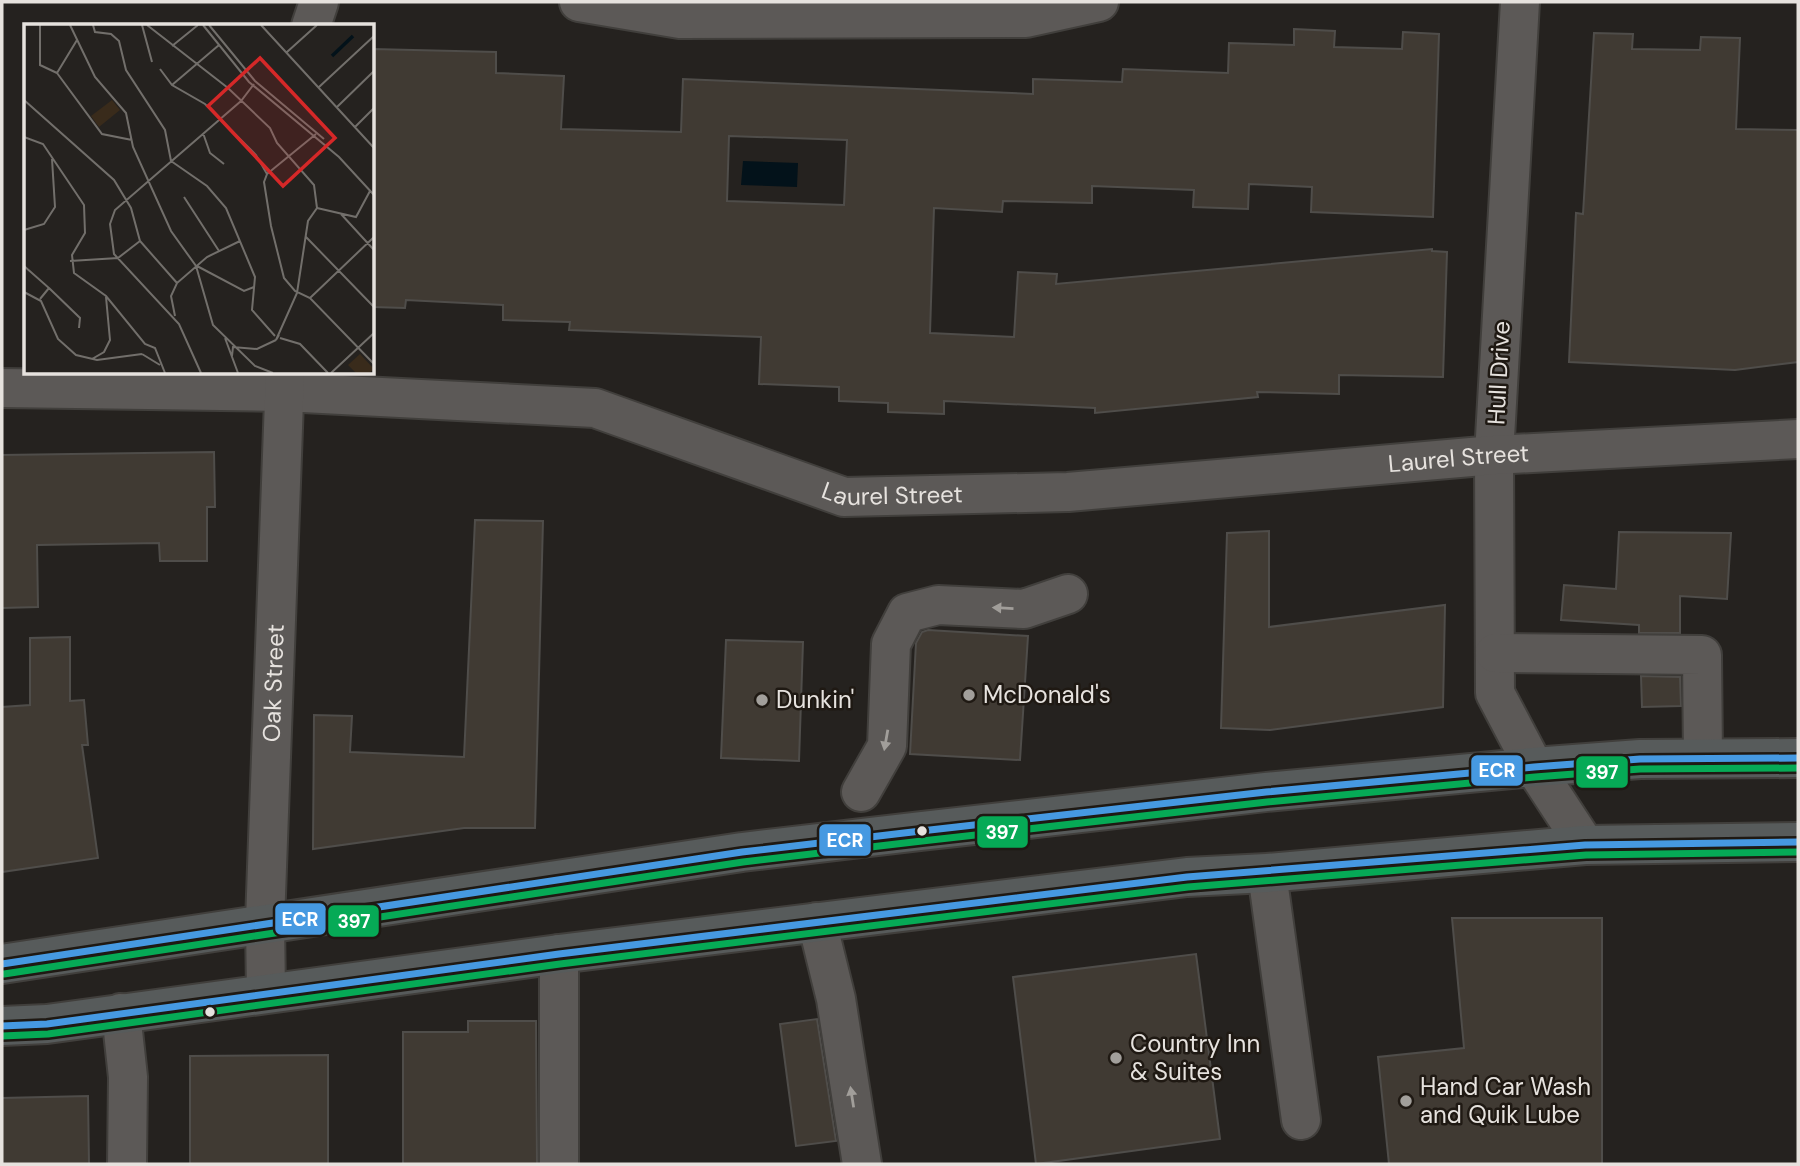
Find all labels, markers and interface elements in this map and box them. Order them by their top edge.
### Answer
inset map [24,24,374,374]
street label: Hull Drive [1480,320,1517,426]
street label: Laurel Street [1387,437,1530,479]
street label: Laurel Street [818,474,963,512]
one-way arrow [991,602,1013,613]
street label: Oak Street [256,624,291,743]
place label: McDonald's [983,679,1111,710]
place label: Dunkin' [776,684,854,715]
marker: McDonald's [961,687,977,703]
marker: Dunkin' [754,692,770,708]
one-way arrow [880,729,891,751]
line badge: ECR [1470,754,1524,787]
line badge: 397 [1575,755,1629,789]
text: ECR [1478,758,1516,783]
text: 397 [1585,760,1619,785]
line badge: 397 [976,815,1029,849]
text: 397 [985,820,1019,845]
line badge: ECR [818,823,872,857]
unlabelled marker [915,824,929,838]
text: ECR [826,828,864,853]
line badge: ECR [274,902,327,936]
line badge: 397 [327,904,380,938]
text: ECR [281,907,319,932]
text: 397 [337,909,371,934]
unlabelled marker [203,1005,217,1019]
place label: Country Inn & Suites [1130,1028,1260,1087]
marker: Country Inn & Suites [1108,1050,1124,1066]
place label: Hand Car Wash and Quik Lube [1420,1071,1591,1130]
one-way arrow [846,1086,857,1108]
marker: Hand Car Wash and Quik Lube [1398,1093,1414,1109]

